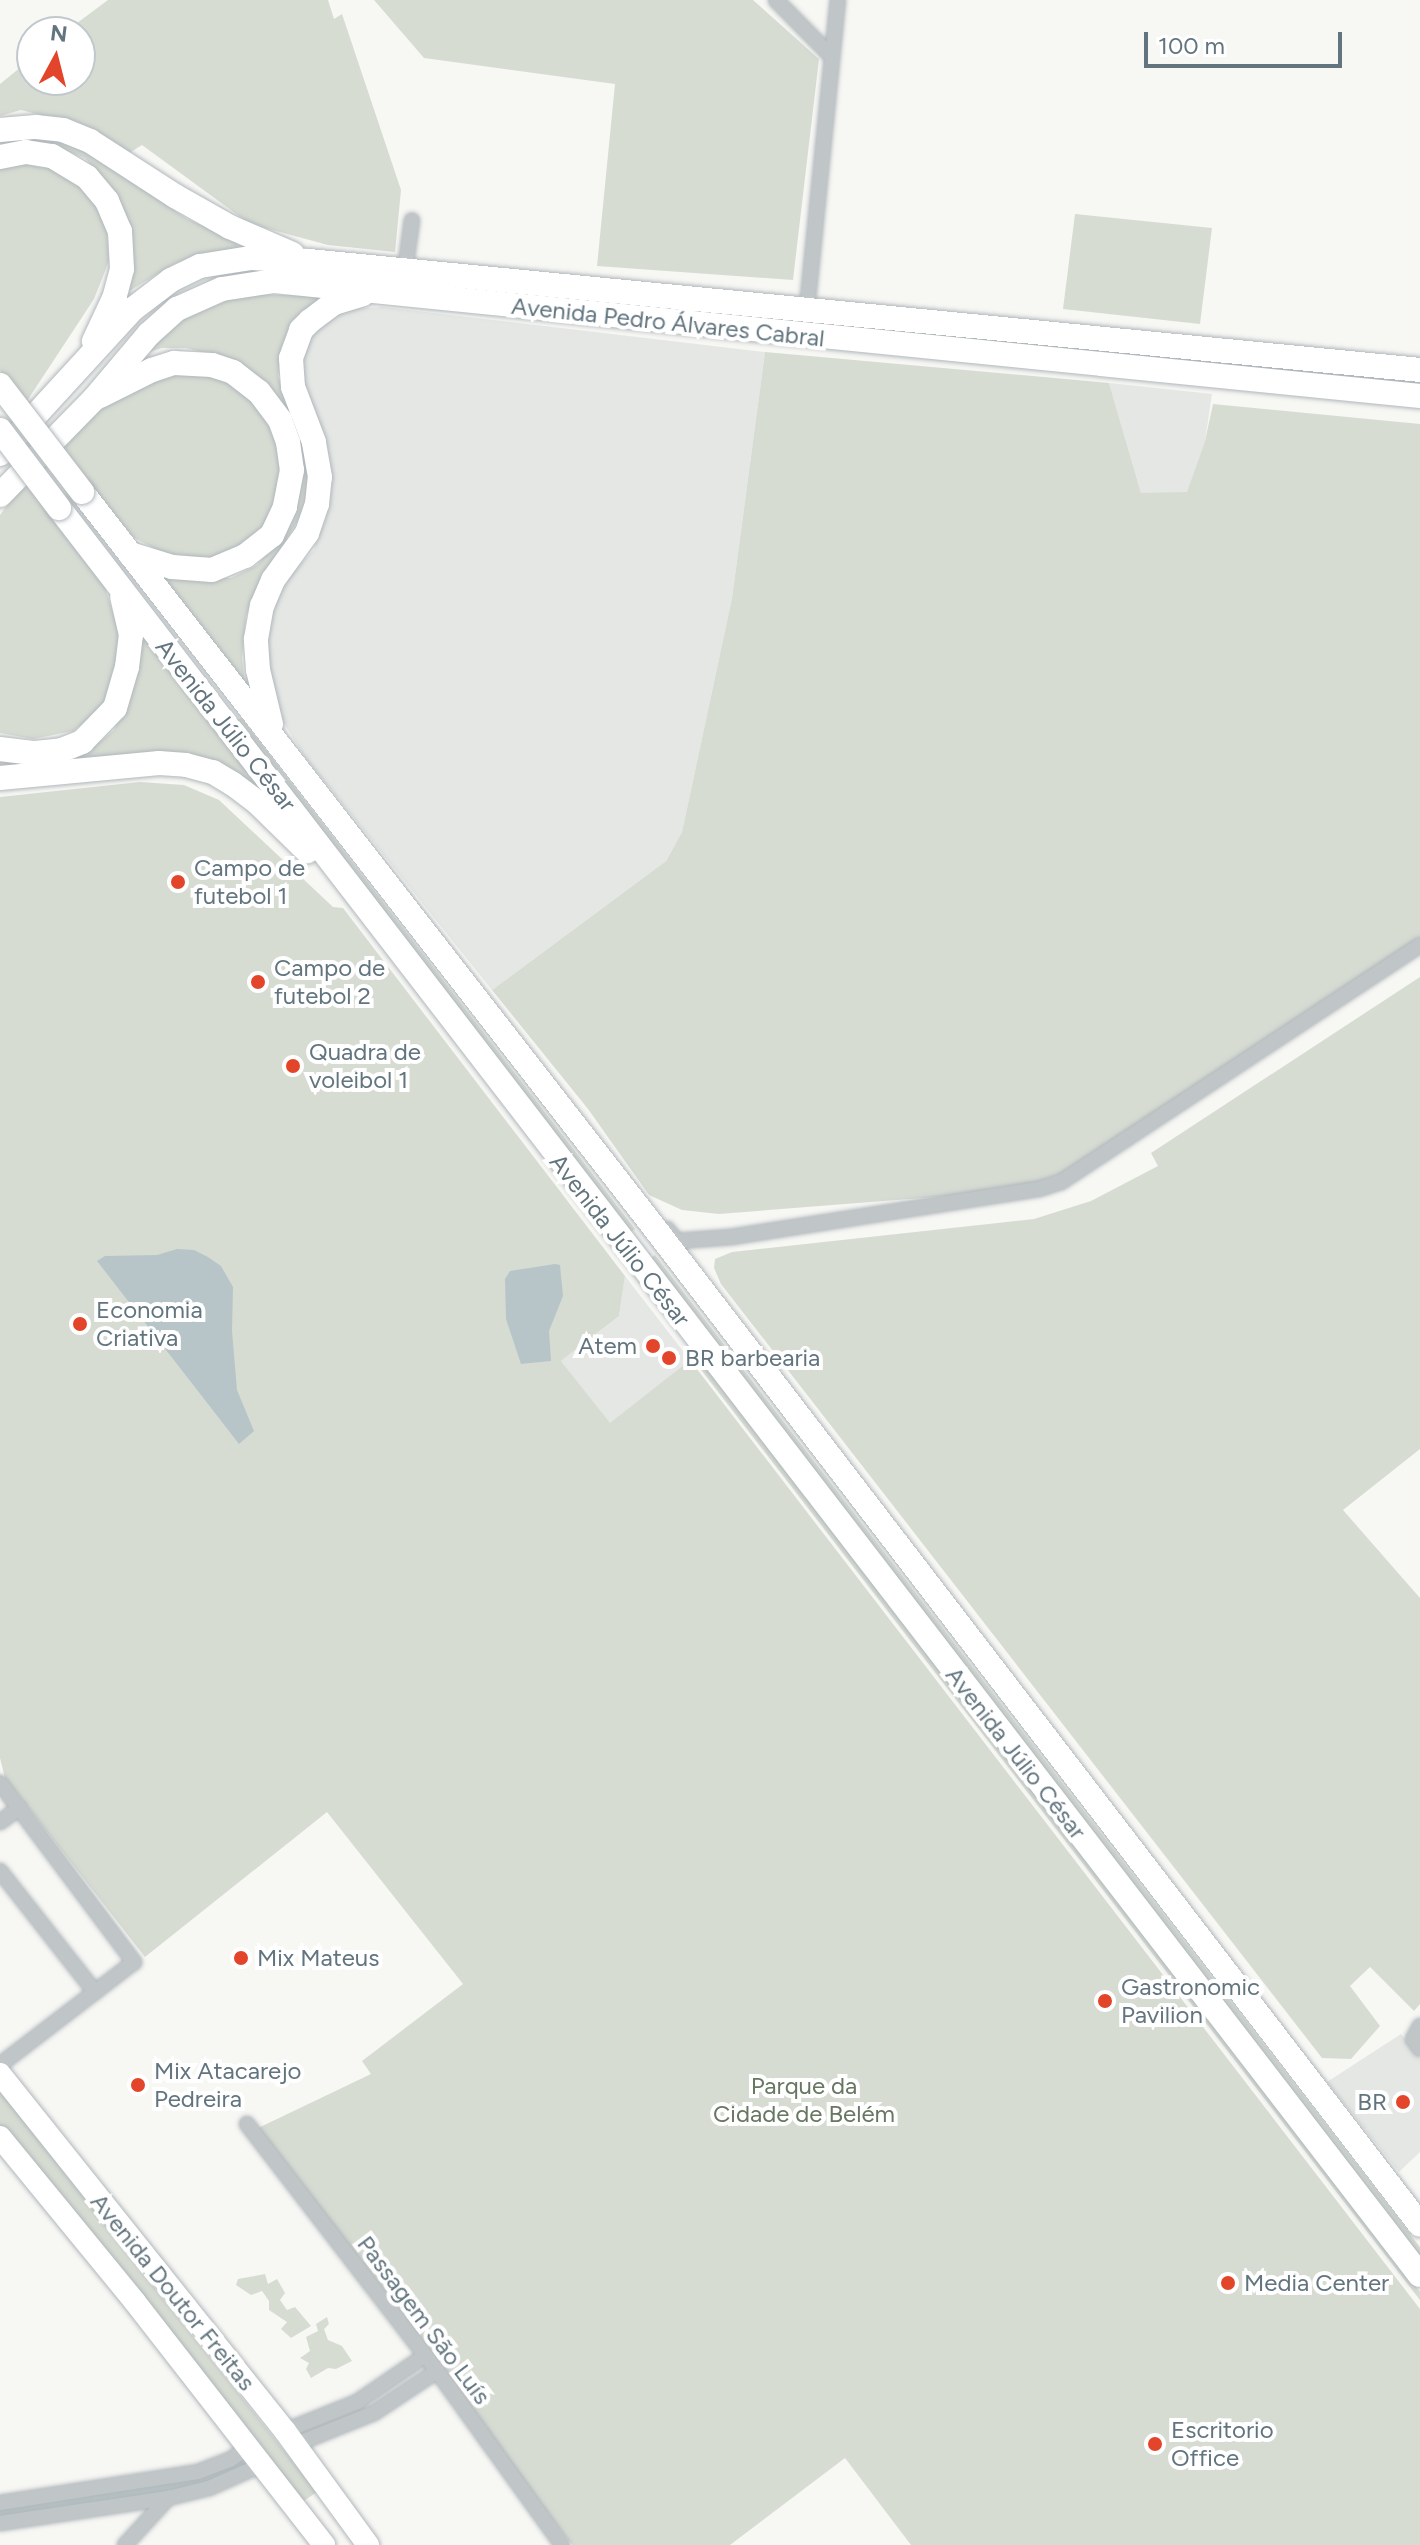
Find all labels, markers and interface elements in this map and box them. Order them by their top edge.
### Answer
north arrow [16,16,96,96]
scale bar [1148,16,1346,66]
text: N [49,19,69,48]
text: 100 m [1158,31,1225,60]
street label: Avenida Pedro Álvares Cabral [510,291,826,353]
street label: Avenida Júlio César [150,633,302,817]
place label: Campo de futebol 1 [194,854,305,910]
marker: Campo de futebol 1 [169,873,187,891]
place label: Campo de futebol 2 [274,954,385,1010]
marker: Campo de futebol 2 [249,973,267,991]
place label: Quadra de voleibol 1 [309,1038,421,1094]
marker: Quadra de voleibol 1 [284,1057,302,1075]
street label: Avenida Júlio César [544,1148,696,1332]
place label: Economia Criativa [96,1296,203,1352]
marker: Economia Criativa [71,1315,89,1333]
place label: Atem [578,1332,637,1360]
marker: Atem [644,1337,662,1355]
place label: BR barbearia [685,1344,820,1372]
marker: BR barbearia [660,1349,678,1367]
street label: Avenida Júlio César [940,1661,1092,1845]
place label: Mix Mateus [257,1944,379,1972]
marker: Mix Mateus [232,1949,250,1967]
place label: Gastronomic Pavilion [1121,1973,1260,2029]
marker: Gastronomic Pavilion [1096,1992,1114,2010]
place label: Mix Atacarejo Pedreira [154,2057,302,2113]
park label: Parque da Cidade de Belém [713,2072,895,2128]
marker: Mix Atacarejo Pedreira [129,2076,147,2094]
place label: BR [1357,2088,1387,2116]
marker: BR [1394,2093,1412,2111]
street label: Avenida Doutor Freitas [85,2188,261,2396]
street label: Passagem São Luís [351,2230,497,2410]
place label: Media Center [1244,2269,1389,2297]
marker: Media Center [1219,2274,1237,2292]
place label: Escritorio Office [1171,2416,1274,2472]
marker: Escritorio Office [1146,2435,1164,2453]

